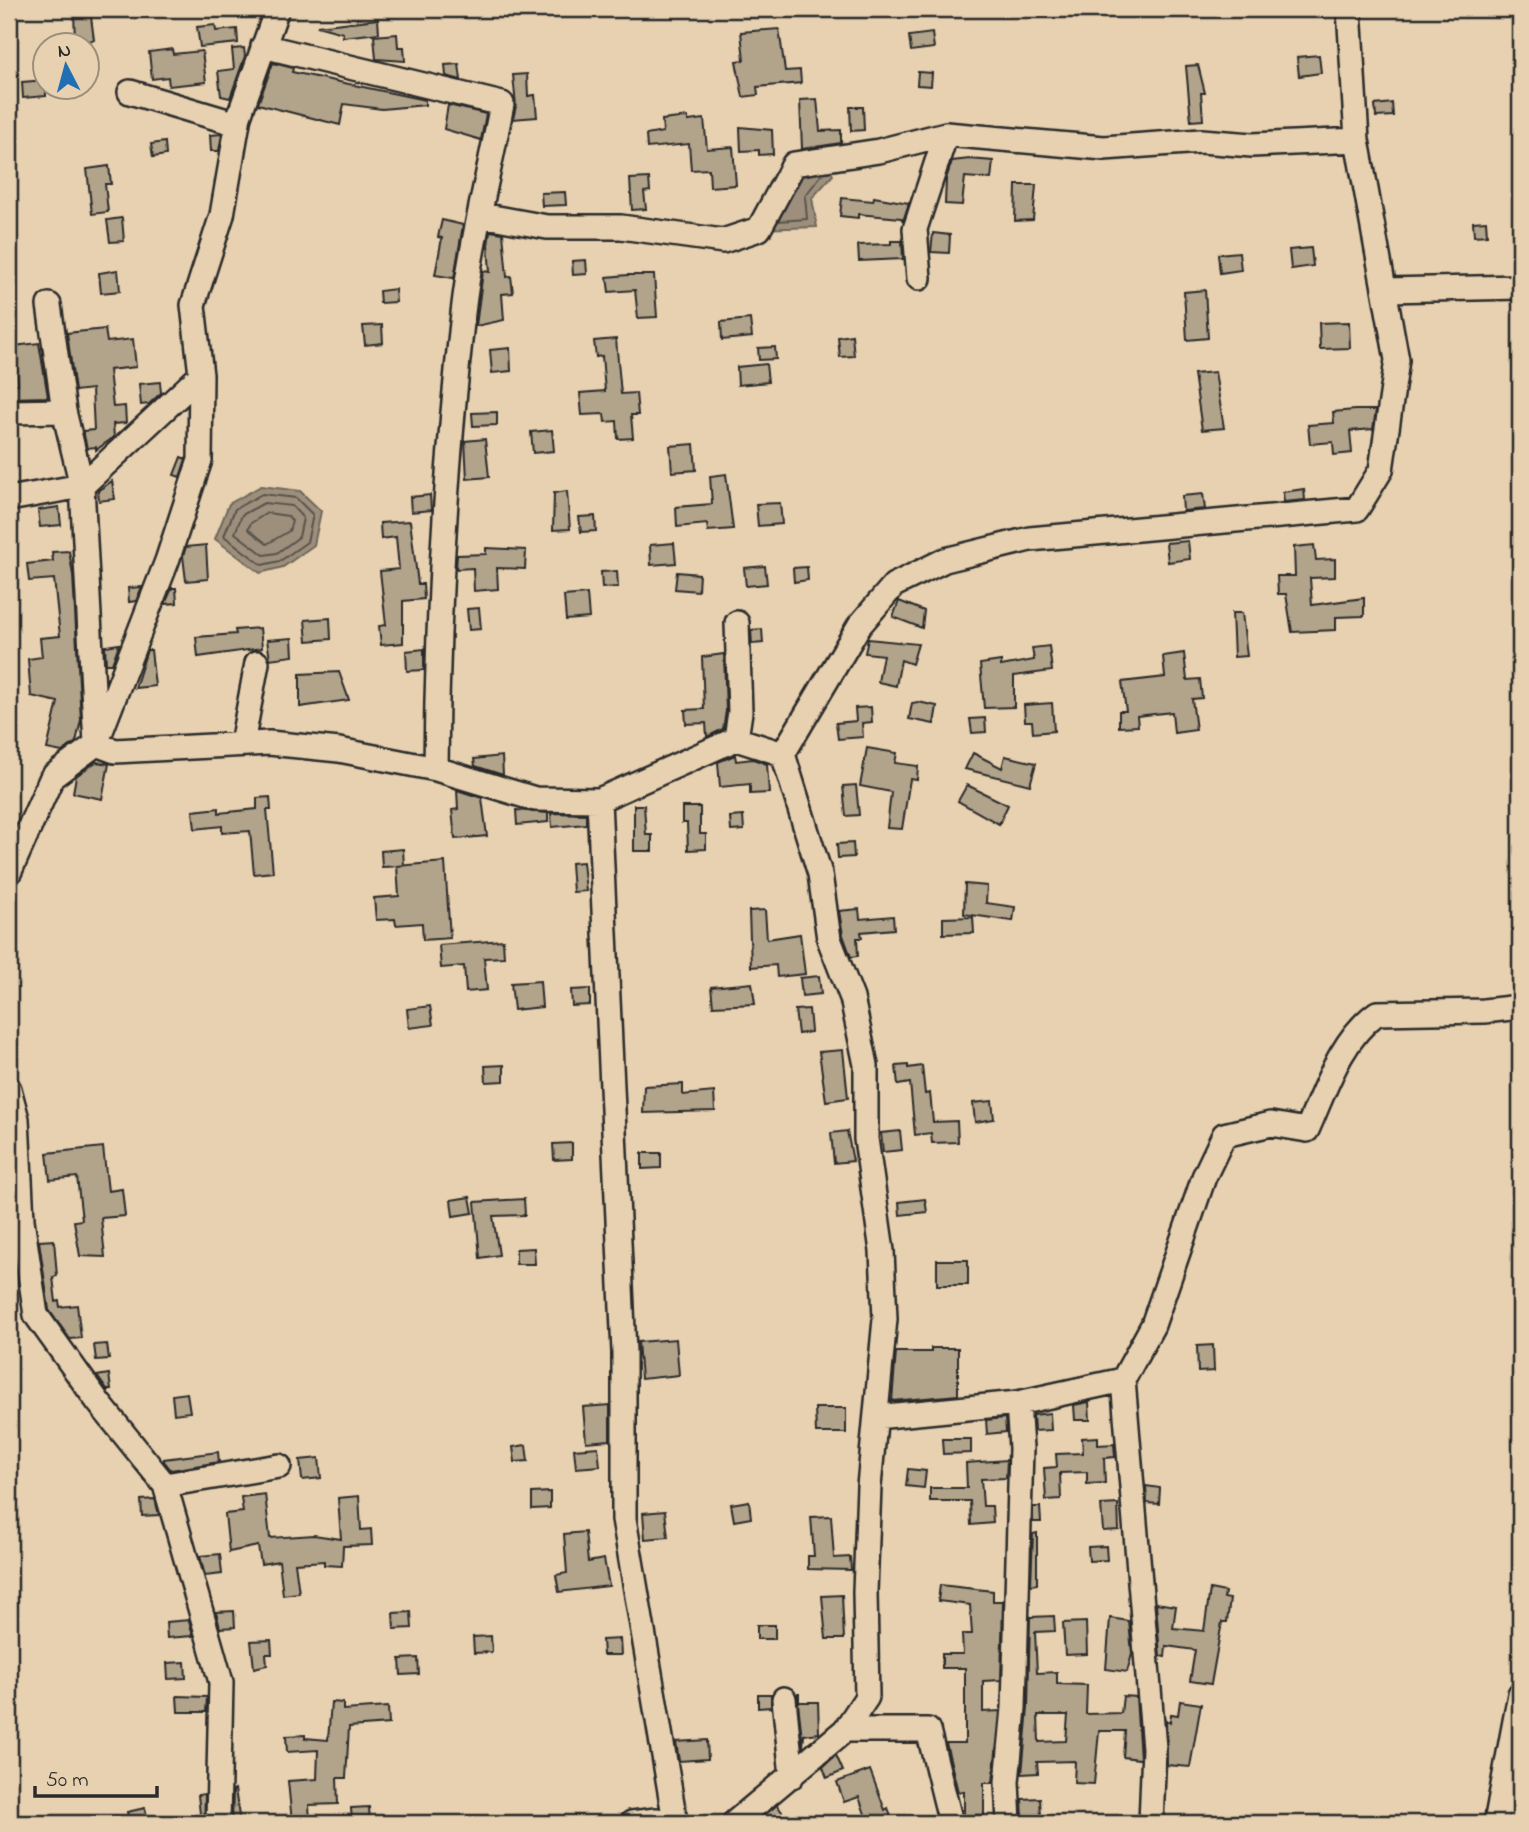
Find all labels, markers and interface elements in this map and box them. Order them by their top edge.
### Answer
north arrow [32,32,102,102]
text: N [57,37,72,66]
scale bar [35,1755,158,1799]
text: 50 m [46,1766,89,1796]

